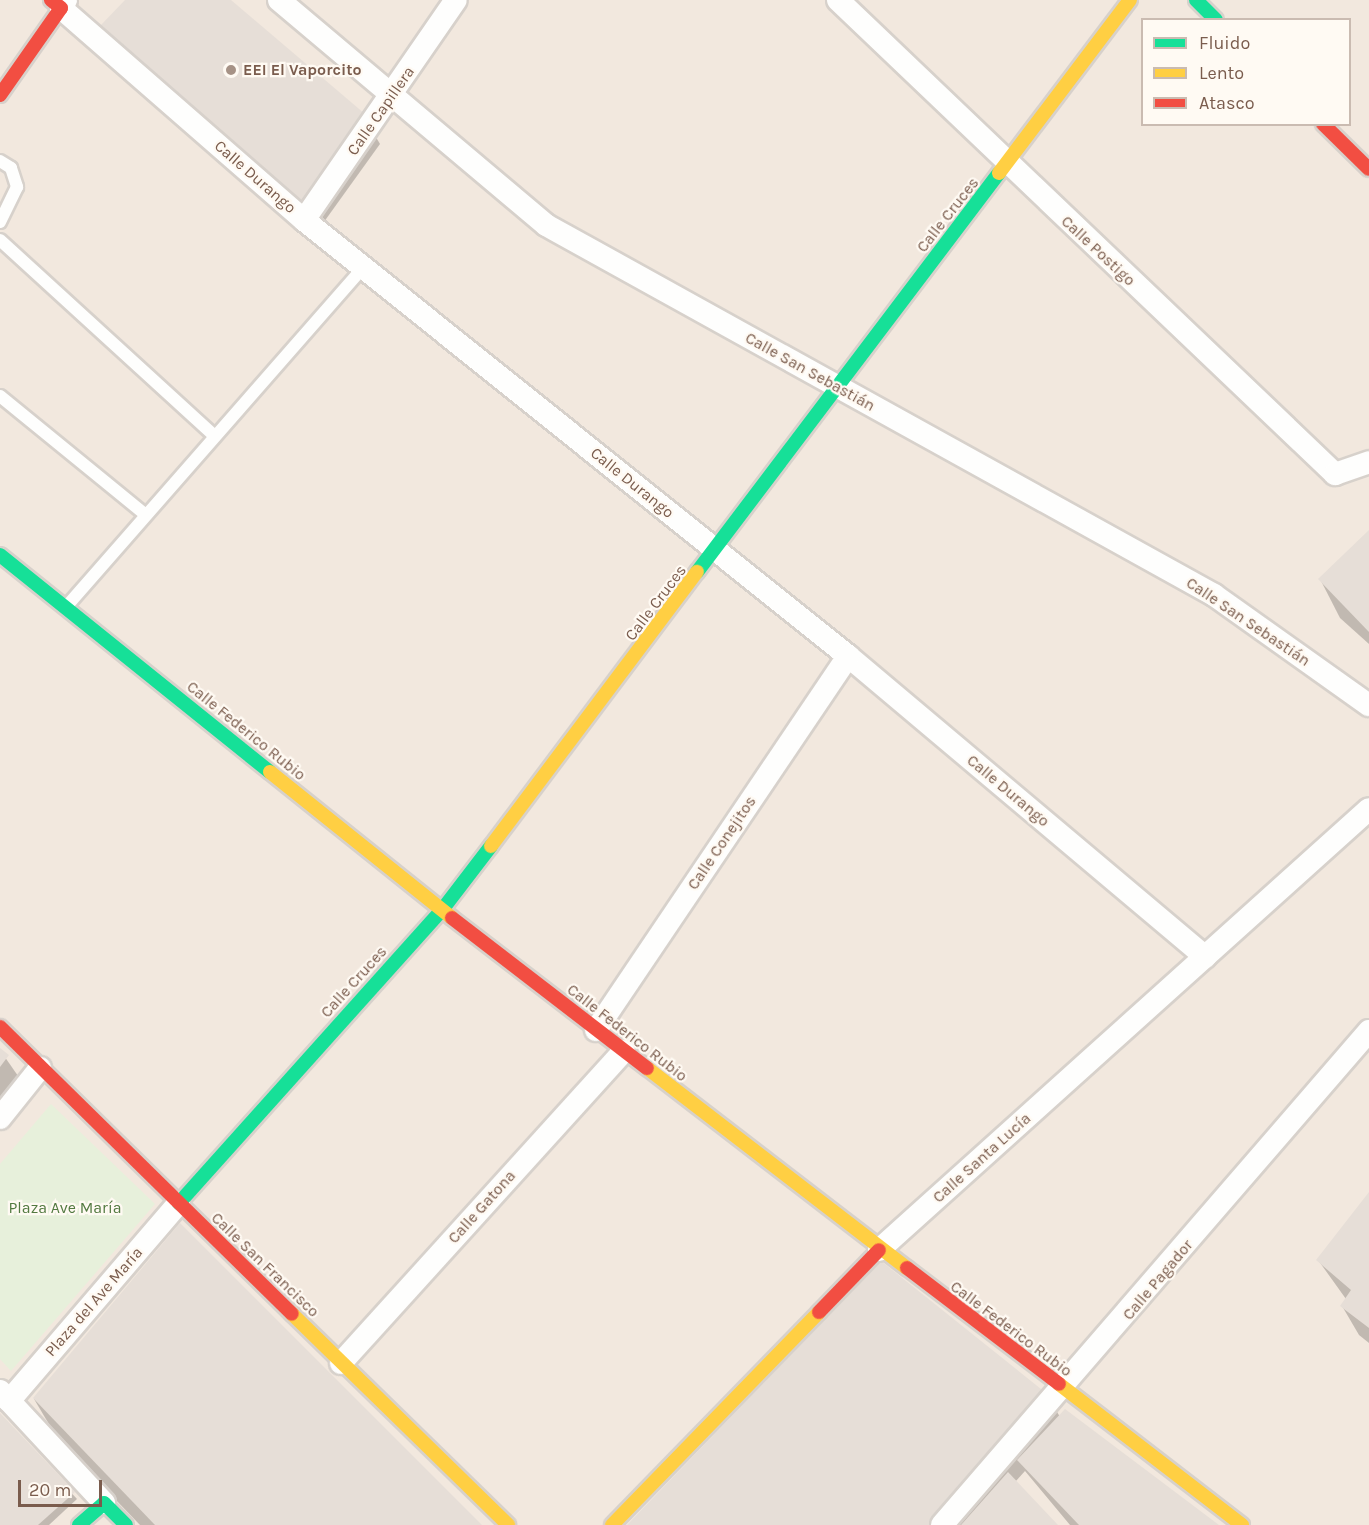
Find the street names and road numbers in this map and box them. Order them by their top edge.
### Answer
street label: Calle Capillera [343,63,419,159]
street label: Calle Durango [210,136,300,218]
street label: Calle Cruces [913,174,983,256]
street label: Calle Postigo [1057,212,1139,290]
street label: Calle San Sebastián [742,328,878,416]
street label: Calle Durango [586,443,678,523]
street label: Calle Cruces [621,561,691,645]
street label: Calle San Sebastián [1182,573,1314,671]
street label: Calle Federico Rubio [183,677,309,785]
street label: Calle Durango [963,751,1053,831]
street label: Calle Conejitos [684,792,760,894]
street label: Calle Cruces [317,942,391,1022]
street label: Calle Federico Rubio [563,980,691,1086]
street label: Calle Santa Lucía [929,1109,1035,1207]
street label: Calle Gatona [444,1166,520,1248]
street label: Calle San Francisco [207,1209,323,1321]
street label: Calle Pagador [1119,1236,1197,1324]
street label: Plaza del Ave María [41,1243,147,1361]
street label: Calle Federico Rubio [946,1277,1076,1381]

